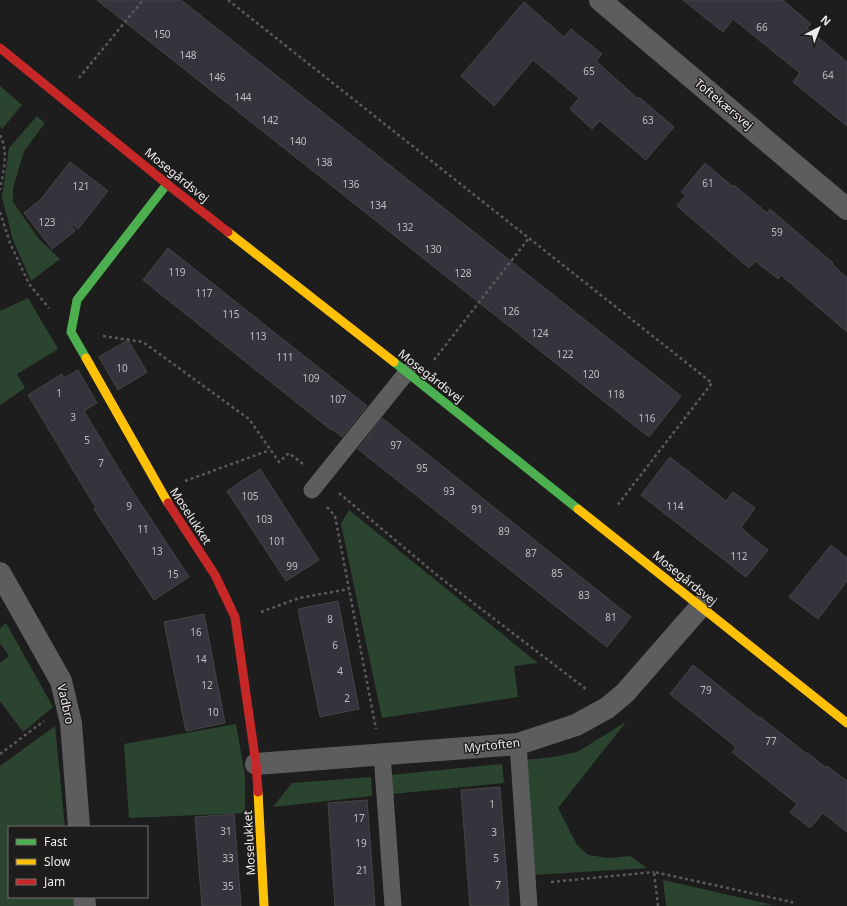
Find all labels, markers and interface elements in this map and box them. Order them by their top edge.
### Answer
north arrow [799,8,839,48]
text: N [818,12,834,29]
house number: 66 [756,20,768,34]
house number: 150 [153,27,171,41]
house number: 148 [179,48,197,62]
house number: 65 [583,64,595,78]
house number: 64 [822,68,834,82]
house number: 146 [208,70,226,84]
street label: Toftekærsvej [691,74,757,134]
house number: 144 [234,90,252,104]
house number: 142 [261,113,279,127]
house number: 63 [642,113,654,127]
house number: 140 [289,134,307,148]
street label: Mosegårdsvej [141,144,213,206]
house number: 138 [315,155,333,169]
house number: 61 [702,176,714,190]
house number: 136 [342,177,360,191]
house number: 121 [72,179,90,193]
house number: 134 [369,198,387,212]
house number: 123 [38,215,56,229]
house number: 132 [396,220,414,234]
house number: 59 [771,225,783,239]
house number: 130 [424,242,442,256]
house number: 119 [168,265,186,279]
house number: 128 [454,266,472,280]
house number: 117 [195,286,213,300]
house number: 126 [502,304,520,318]
house number: 115 [222,307,240,321]
house number: 124 [531,326,549,340]
house number: 113 [249,329,267,343]
street label: Mosegårdsvej [395,345,467,407]
house number: 122 [556,347,574,361]
house number: 111 [276,350,294,364]
house number: 10 [116,361,128,375]
house number: 120 [582,367,600,381]
house number: 109 [302,371,320,385]
house number: 1 [56,386,62,400]
house number: 118 [607,387,625,401]
house number: 107 [329,392,347,406]
house number: 3 [70,410,76,424]
house number: 116 [638,411,656,425]
house number: 5 [84,433,90,447]
house number: 97 [390,438,402,452]
house number: 7 [98,456,104,470]
house number: 95 [416,461,428,475]
street label: Moselukket [166,484,216,548]
house number: 93 [443,484,455,498]
house number: 105 [241,489,259,503]
house number: 9 [126,499,132,513]
house number: 114 [666,499,684,513]
house number: 91 [471,502,483,516]
house number: 103 [255,512,273,526]
house number: 11 [137,522,149,536]
house number: 89 [498,524,510,538]
house number: 101 [268,534,286,548]
house number: 13 [151,544,163,558]
house number: 87 [525,546,537,560]
street label: Mosegårdsvej [649,547,721,609]
house number: 112 [730,549,748,563]
house number: 99 [286,559,298,573]
house number: 85 [551,566,563,580]
house number: 15 [167,567,179,581]
house number: 83 [578,588,590,602]
house number: 81 [605,610,617,624]
house number: 8 [327,612,333,626]
house number: 16 [190,625,202,639]
house number: 6 [332,638,338,652]
house number: 14 [195,652,207,666]
house number: 4 [337,664,343,678]
house number: 12 [201,678,213,692]
street label: Vadbro [53,682,79,726]
house number: 79 [700,683,712,697]
house number: 2 [344,691,350,705]
house number: 10 [207,705,219,719]
street label: Myrtoften [463,734,521,756]
house number: 77 [765,734,777,748]
house number: 1 [489,797,495,811]
street label: Moselukket [239,809,259,876]
house number: 17 [353,811,365,825]
house number: 31 [220,824,232,838]
house number: 3 [491,825,497,839]
legend [8,826,148,898]
text: Fast [44,833,68,850]
house number: 19 [355,836,367,850]
house number: 33 [222,851,234,865]
house number: 5 [493,851,499,865]
text: Slow [44,853,71,870]
house number: 21 [356,863,368,877]
text: Jam [43,873,65,890]
house number: 7 [495,878,501,892]
house number: 35 [222,879,234,893]

